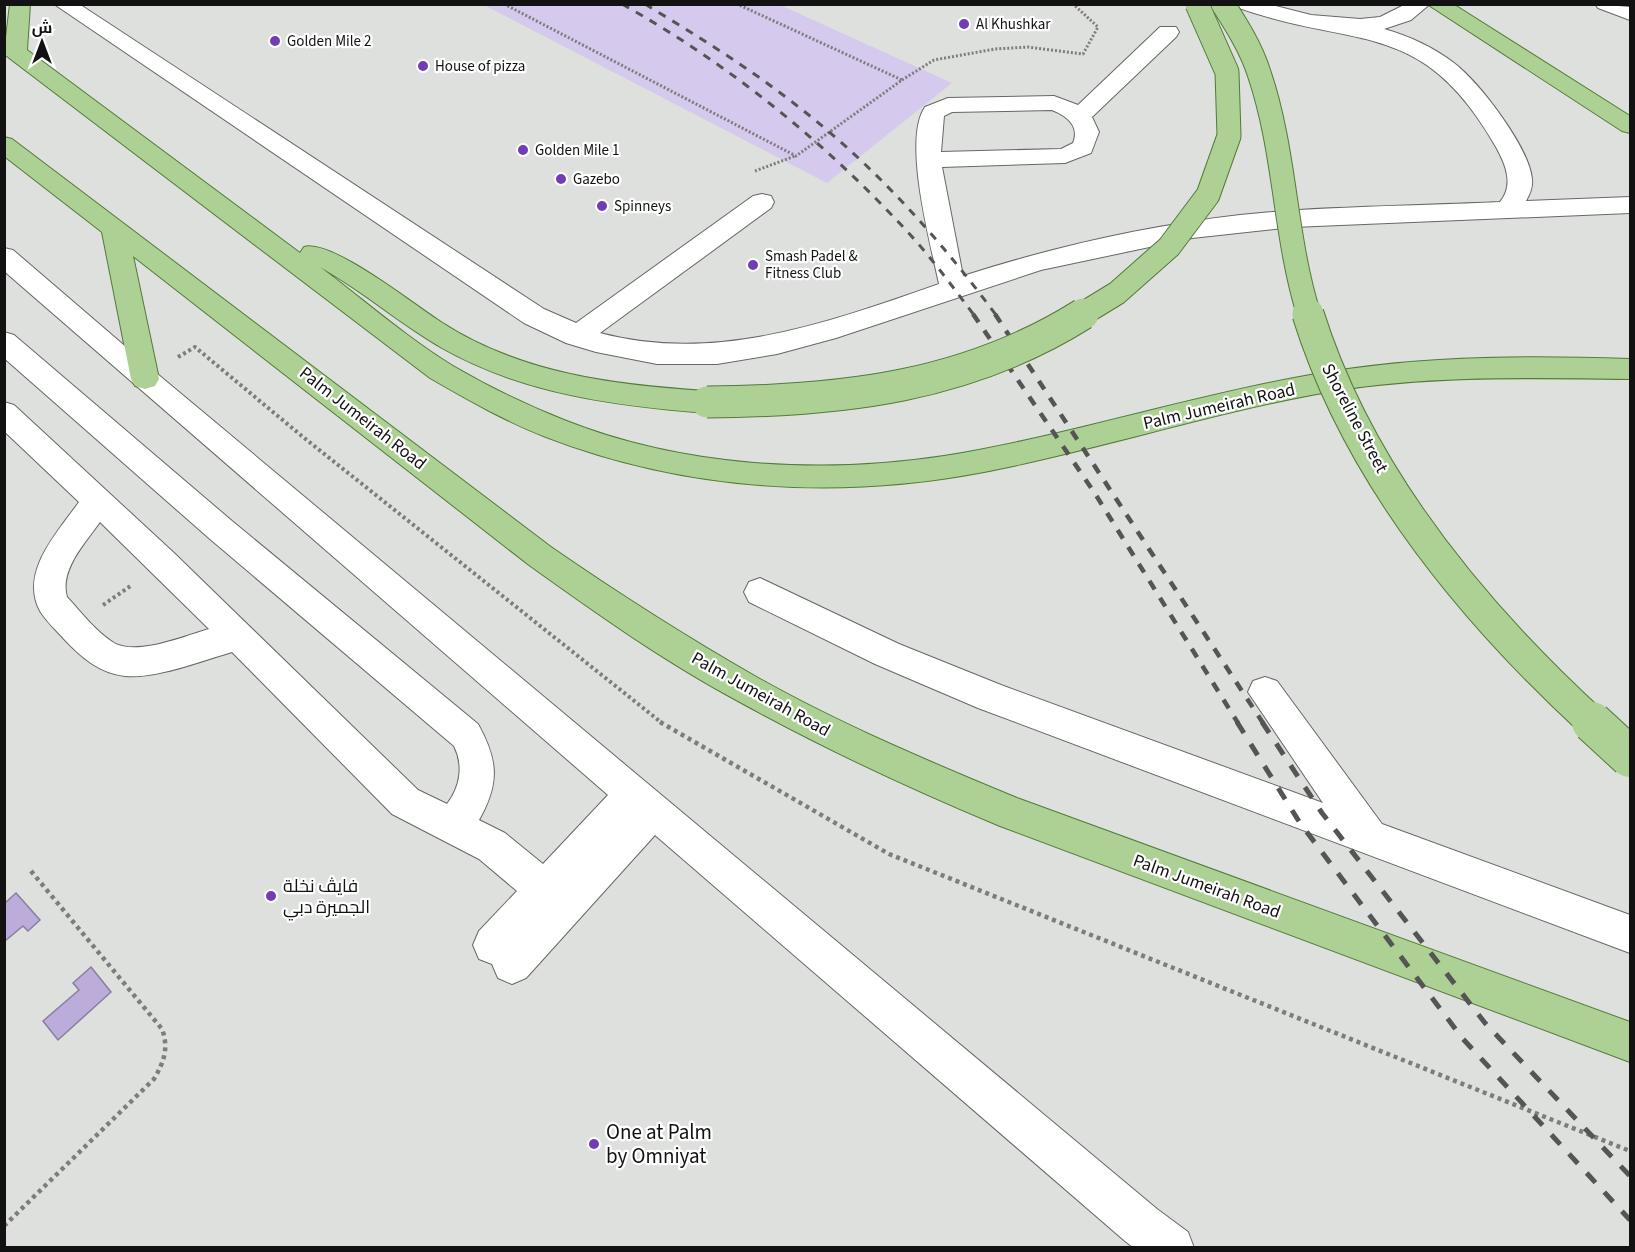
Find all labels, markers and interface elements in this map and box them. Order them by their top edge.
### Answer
north arrow [12,12,72,72]
place label: Al Khushkar [976,14,1051,35]
text: ش [32,17,52,39]
marker: Al Khushkar [957,17,971,31]
place label: Golden Mile 2 [287,31,372,52]
marker: Golden Mile 2 [268,34,282,48]
place label: House of pizza [435,56,525,77]
marker: House of pizza [416,59,430,73]
place label: Golden Mile 1 [535,140,620,161]
marker: Golden Mile 1 [516,143,530,157]
place label: Gazebo [573,169,620,190]
marker: Gazebo [554,172,568,186]
place label: Spinneys [614,196,671,217]
marker: Spinneys [595,199,609,213]
place label: Smash Padel & Fitness Club [765,246,858,284]
marker: Smash Padel & Fitness Club [746,258,760,272]
street label: Shoreline Street [1315,359,1394,477]
street label: Palm Jumeirah Road [294,361,432,476]
street label: Palm Jumeirah Road [1141,377,1298,436]
street label: Palm Jumeirah Road [687,646,835,743]
street label: Palm Jumeirah Road [1130,848,1284,925]
place label: فايڤ نخلة الجميرة دبي [283,874,370,921]
marker: فايڤ نخلة الجميرة دبي [264,889,278,903]
place label: One at Palm by Omniyat [606,1117,712,1171]
marker: One at Palm by Omniyat [587,1137,601,1151]

